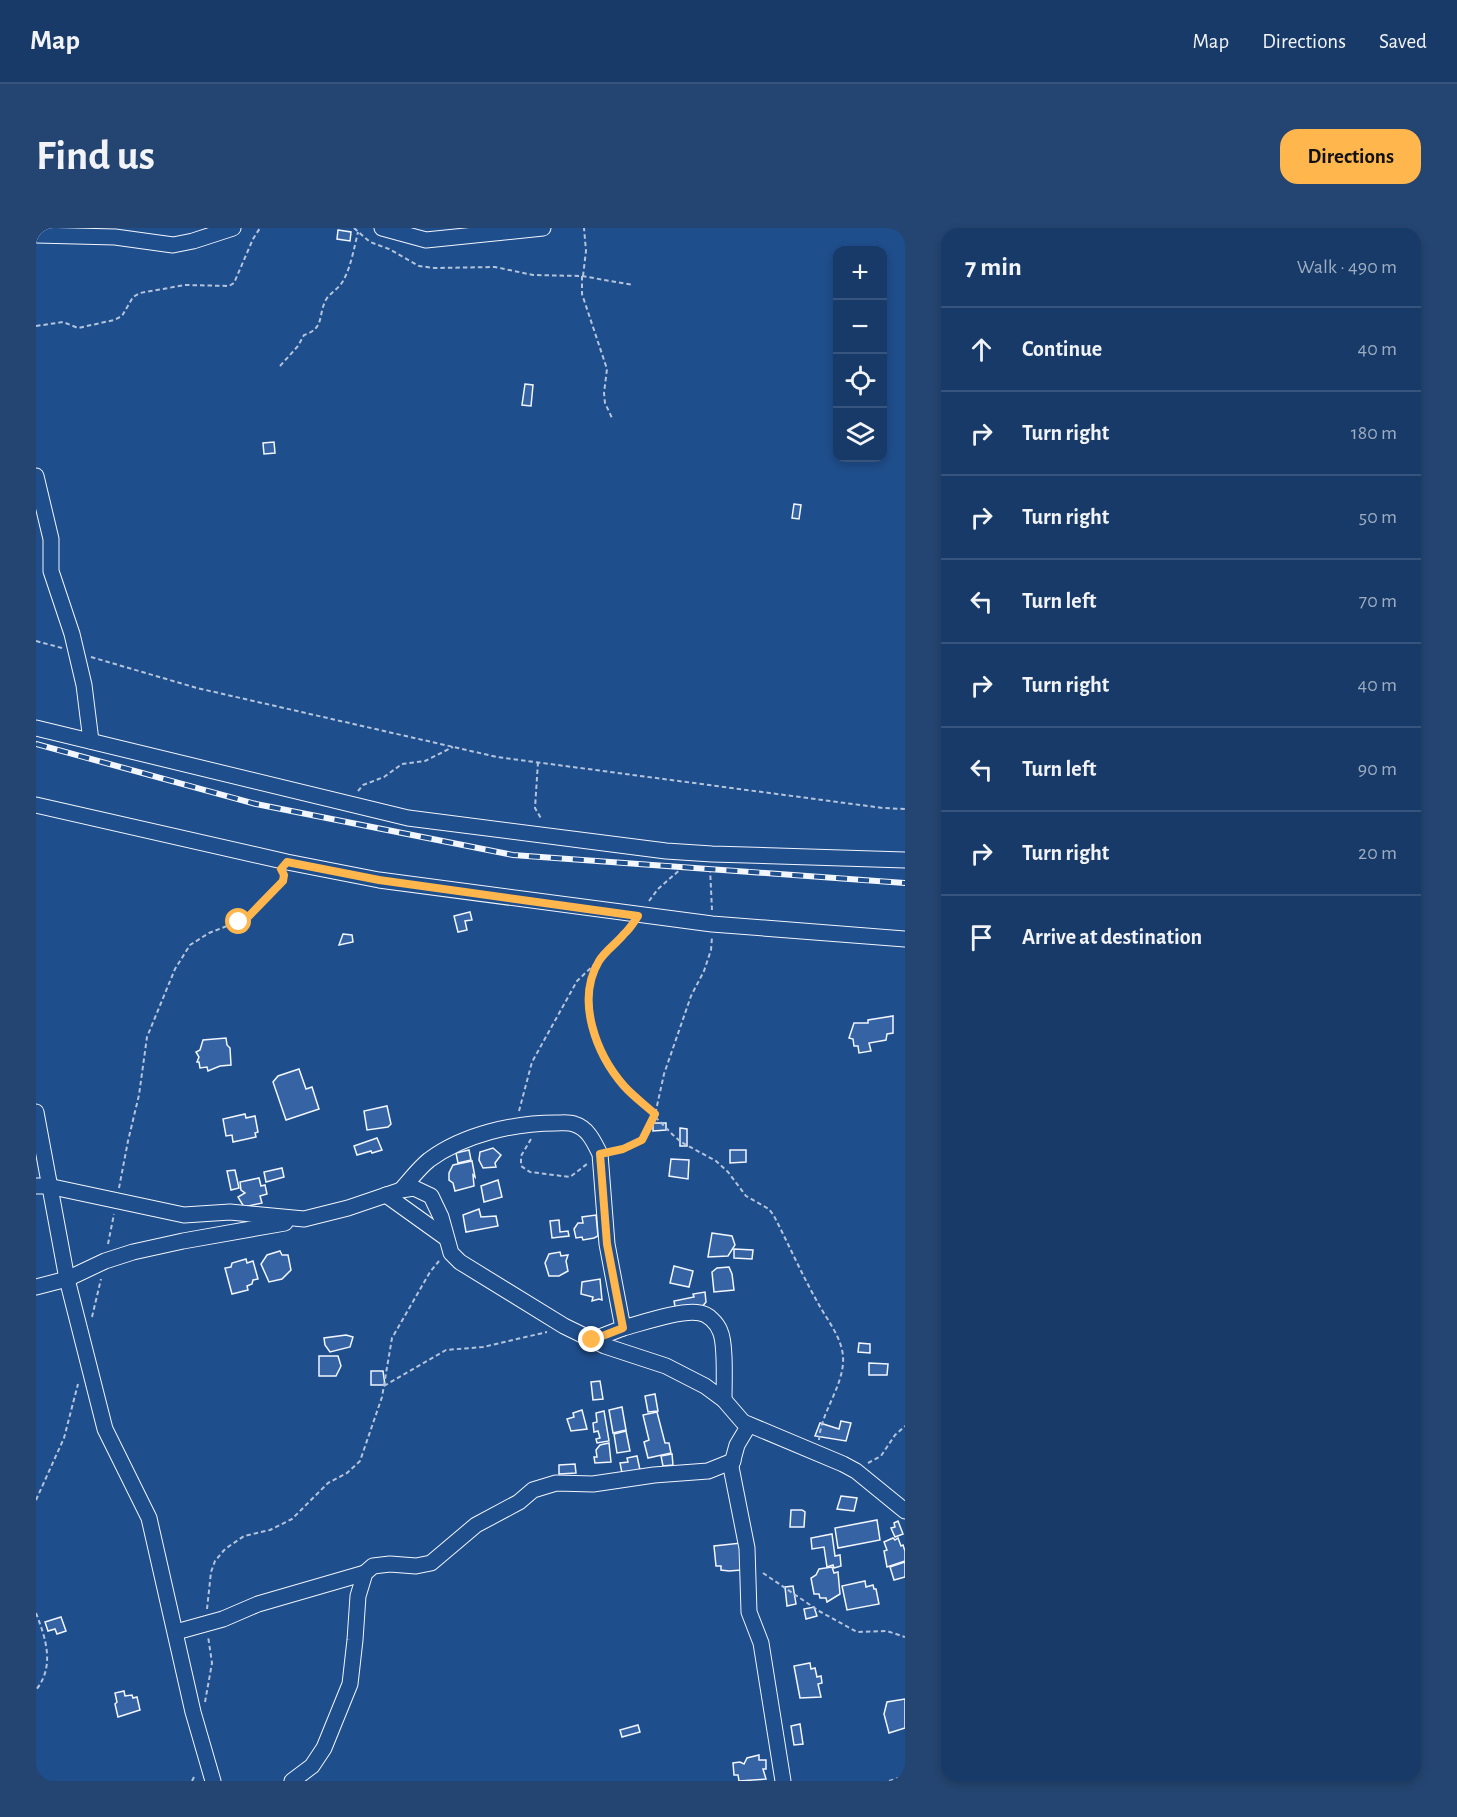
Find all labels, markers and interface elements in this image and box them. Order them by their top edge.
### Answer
text: Map [30,27,80,55]
text: Map [1193,31,1229,52]
text: Directions [1262,31,1346,52]
text: Saved [1379,31,1427,52]
button: Directions [1280,129,1421,184]
text: Find us [36,135,155,177]
map controls [833,246,887,462]
button: + [833,246,887,300]
text: 7 min [965,254,1022,280]
text: Walk · 490 m [1297,257,1397,277]
button: − [833,300,887,354]
icon: ahead [965,333,998,366]
text: Continue [1022,338,1102,360]
text: 40 m [1358,339,1397,359]
button: locate [833,354,887,408]
button: layers [833,408,887,462]
icon: right [965,417,998,450]
text: Turn right [1022,422,1109,444]
text: 180 m [1351,423,1397,443]
icon: right [965,501,998,534]
text: Turn right [1022,506,1109,528]
text: 50 m [1359,507,1397,527]
icon: left [965,585,998,618]
text: Turn left [1022,590,1096,612]
text: 70 m [1359,591,1397,611]
icon: right [965,669,998,702]
text: Turn right [1022,674,1109,696]
text: 40 m [1358,675,1397,695]
icon: left [965,753,998,786]
text: Turn left [1022,758,1096,780]
text: 90 m [1358,759,1397,779]
icon: right [965,837,998,870]
text: Turn right [1022,842,1109,864]
text: 20 m [1358,843,1397,863]
route start [225,908,251,934]
icon: arrive [965,921,998,954]
text: Arrive at destination [1022,926,1202,948]
route end [578,1326,604,1352]

